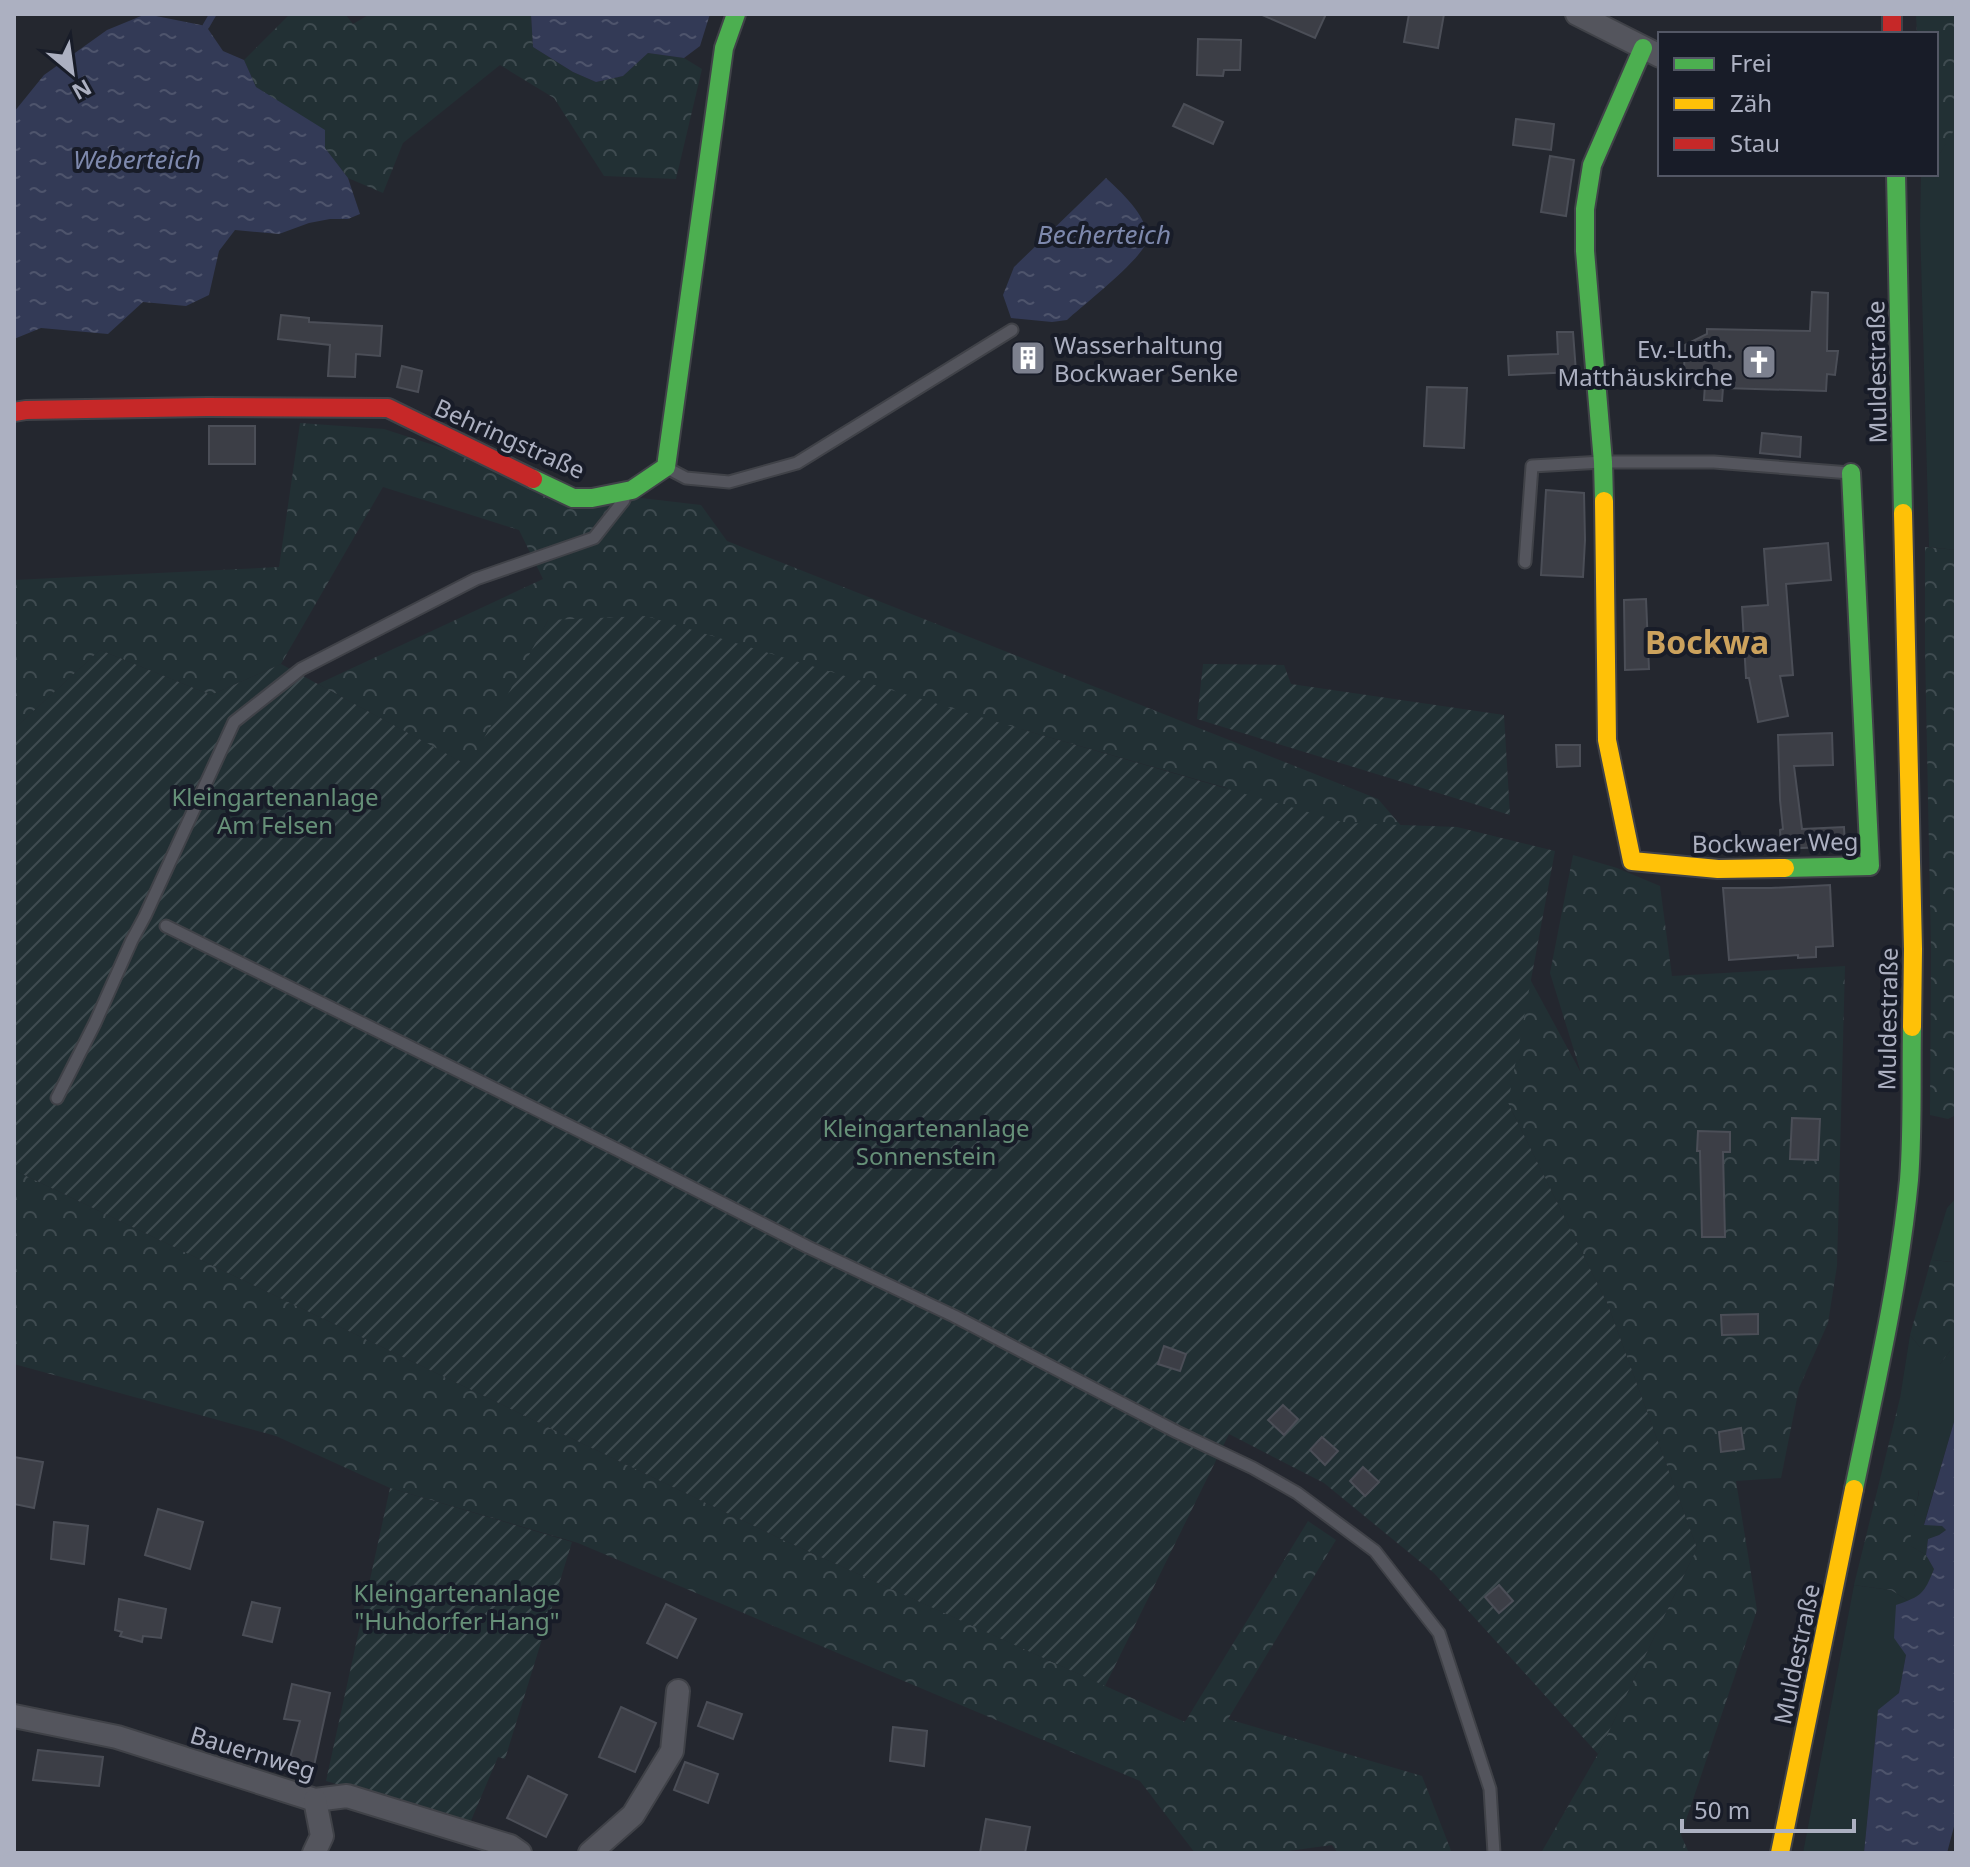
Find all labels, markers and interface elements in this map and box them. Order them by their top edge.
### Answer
north arrow [32,32,112,112]
legend [1658,32,1938,176]
text: Frei [1730,46,1772,79]
text: N [67,73,97,108]
text: Zäh [1730,86,1772,119]
text: Stau [1730,126,1780,159]
water label: Weberteich [73,141,201,177]
water label: Becherteich [1037,216,1171,252]
street label: Muldestraße [1858,300,1894,444]
place label: Wasserhaltung Bockwaer Senke [1054,328,1238,389]
place label: Ev.-Luth. Matthäuskirche [1557,332,1733,393]
building icon: Wasserhaltung Bockwaer Senke [1009,339,1047,377]
church icon: Ev.-Luth. Matthäuskirche [1740,343,1778,381]
street label: Behringstraße [430,390,590,486]
district label: Bockwa [1645,620,1769,663]
park label: Kleingartenanlage Am Felsen [171,780,379,841]
street label: Bockwaer Weg [1691,824,1859,860]
street label: Muldestraße [1869,947,1905,1091]
park label: Kleingartenanlage Sonnenstein [822,1111,1030,1172]
park label: Kleingartenanlage "Huhdorfer Hang" [353,1576,561,1637]
street label: Muldestraße [1765,1581,1827,1727]
street label: Bauernweg [186,1717,320,1787]
scale bar [1682,1783,1854,1833]
text: 50 m [1694,1793,1750,1826]

